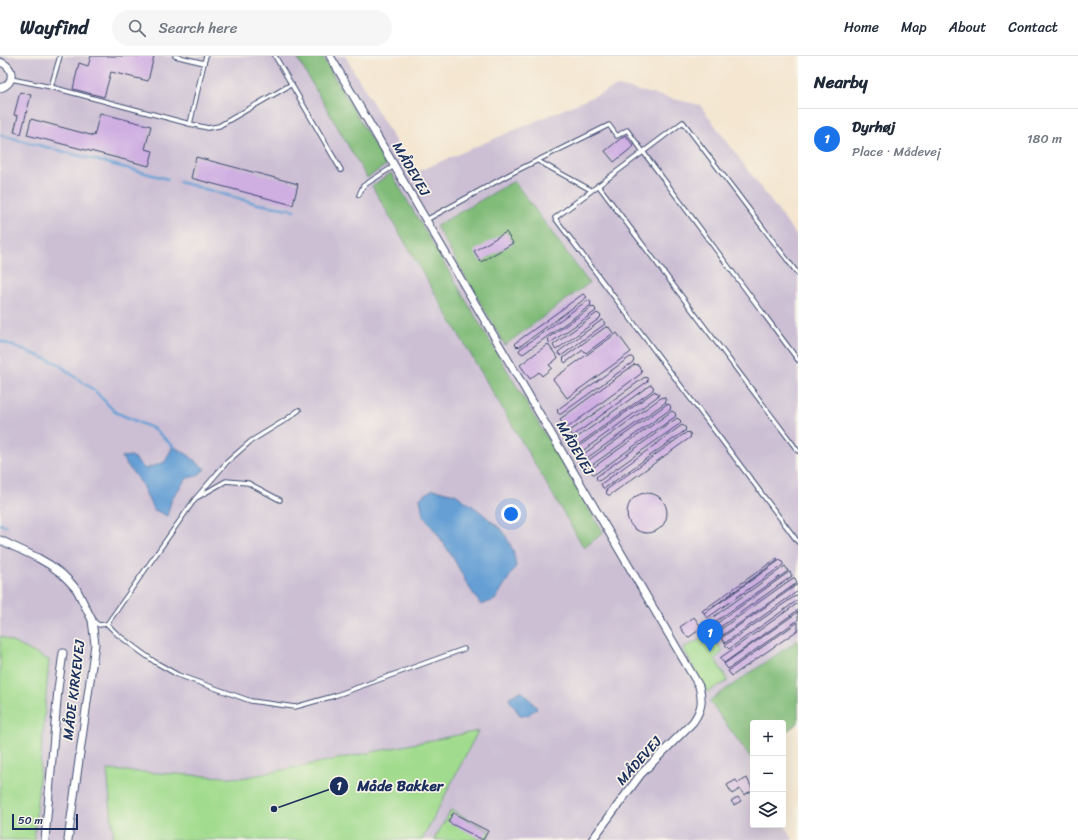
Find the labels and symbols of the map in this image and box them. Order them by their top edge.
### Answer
street label: MÅDEVEJ [385,137,437,201]
street label: MÅDEVEJ [549,416,601,480]
your location [501,504,521,524]
pin: 1 [697,619,723,652]
street label: MÅDE KIRKEVEJ [55,638,93,741]
street label: MÅDEVEJ [610,730,668,791]
callout: Måde Bakker [329,772,451,799]
text: Måde Bakker [356,773,445,799]
text: 1 [336,775,342,797]
scale bar [12,812,78,831]

